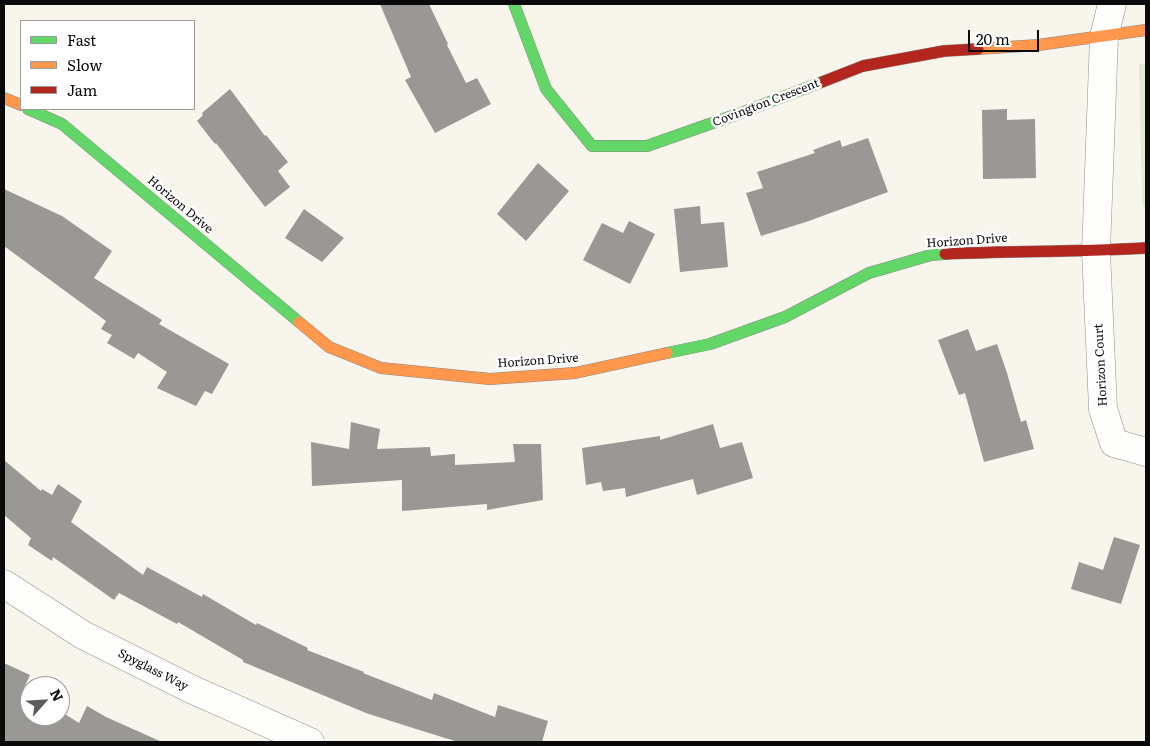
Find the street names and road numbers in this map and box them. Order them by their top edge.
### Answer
street label: Covington Crescent [711,76,821,130]
street label: Horizon Drive [144,173,216,237]
street label: Horizon Drive [926,231,1008,251]
street label: Horizon Court [1092,323,1110,407]
street label: Horizon Drive [497,351,579,371]
street label: Spyglass Way [115,646,191,694]

